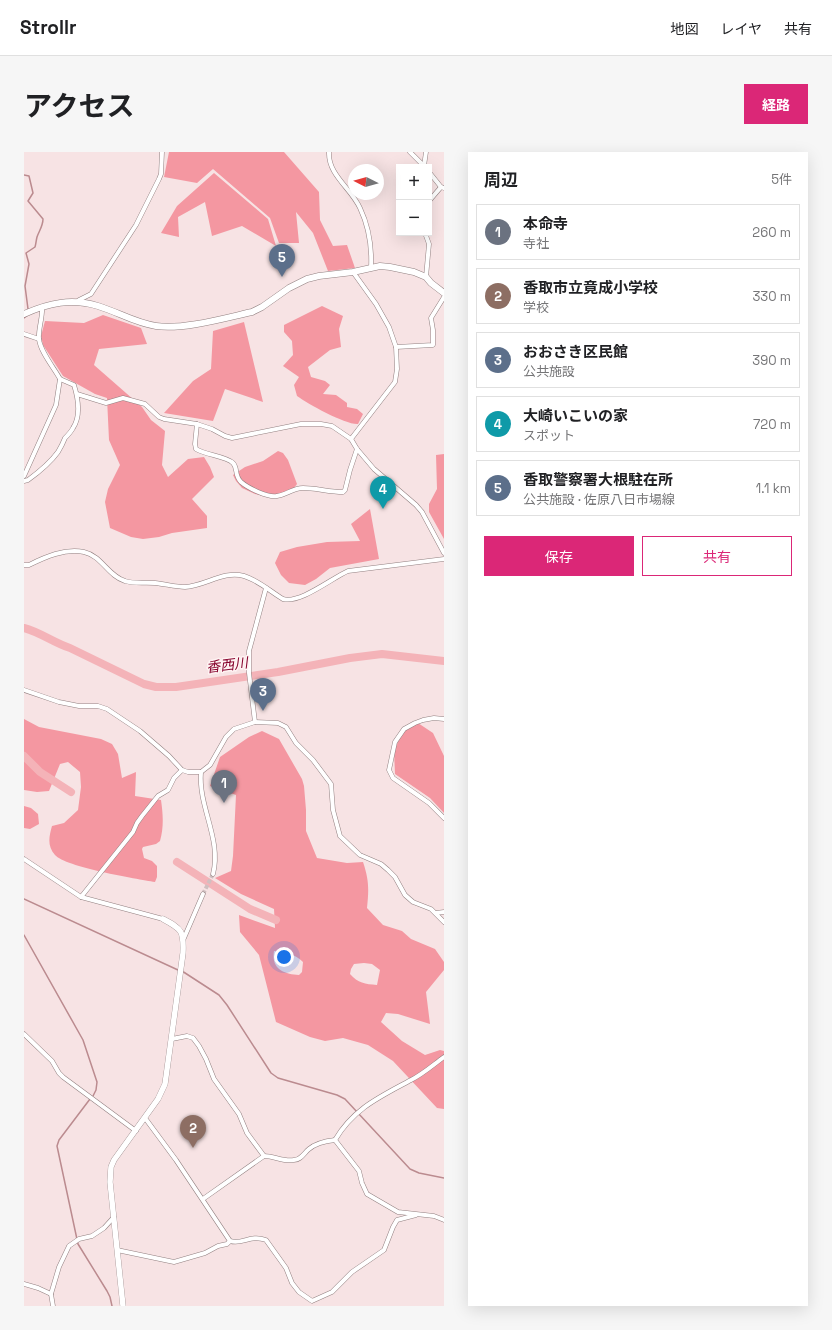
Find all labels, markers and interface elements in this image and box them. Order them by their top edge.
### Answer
text: Strollr [20,15,77,40]
text: 地図 [670,20,698,38]
text: レイヤ [720,20,762,38]
text: 共有 [784,20,812,38]
button: 経路 [744,84,808,124]
text: アクセス [24,88,135,124]
north arrow [348,164,384,200]
map controls [396,164,432,236]
button: + [396,164,432,200]
text: 周辺 [484,169,518,191]
text: 5件 [771,171,792,188]
button: − [396,200,432,236]
text: 本命寺 [523,214,568,233]
text: 1 [495,224,501,241]
text: 260 m [752,224,791,241]
text: 寺社 [523,235,549,252]
pin: 5 [269,244,295,277]
text: 香取市立竟成小学校 [523,278,658,297]
text: 2 [494,288,502,305]
text: 330 m [752,288,791,305]
text: 学校 [523,299,549,316]
text: おおさき区民館 [523,342,628,361]
text: 3 [494,352,502,369]
text: 390 m [752,352,791,369]
text: 公共施設 [523,363,575,380]
text: 大崎いこいの家 [523,406,628,425]
text: 4 [494,416,502,433]
text: 720 m [753,416,791,433]
text: スポット [523,427,575,444]
text: 香取警察署大根駐在所 [523,470,673,489]
pin: 4 [370,476,396,509]
text: 5 [494,480,502,497]
text: 1.1 km [756,480,791,497]
text: 公共施設 · 佐原八日市場線 [523,491,675,508]
button: 保存 [484,536,634,576]
button: 共有 [642,536,792,576]
water label: 香西川 [205,653,251,676]
pin: 3 [250,678,276,711]
pin: 1 [211,770,237,803]
your location [274,947,294,967]
pin: 2 [180,1115,206,1148]

